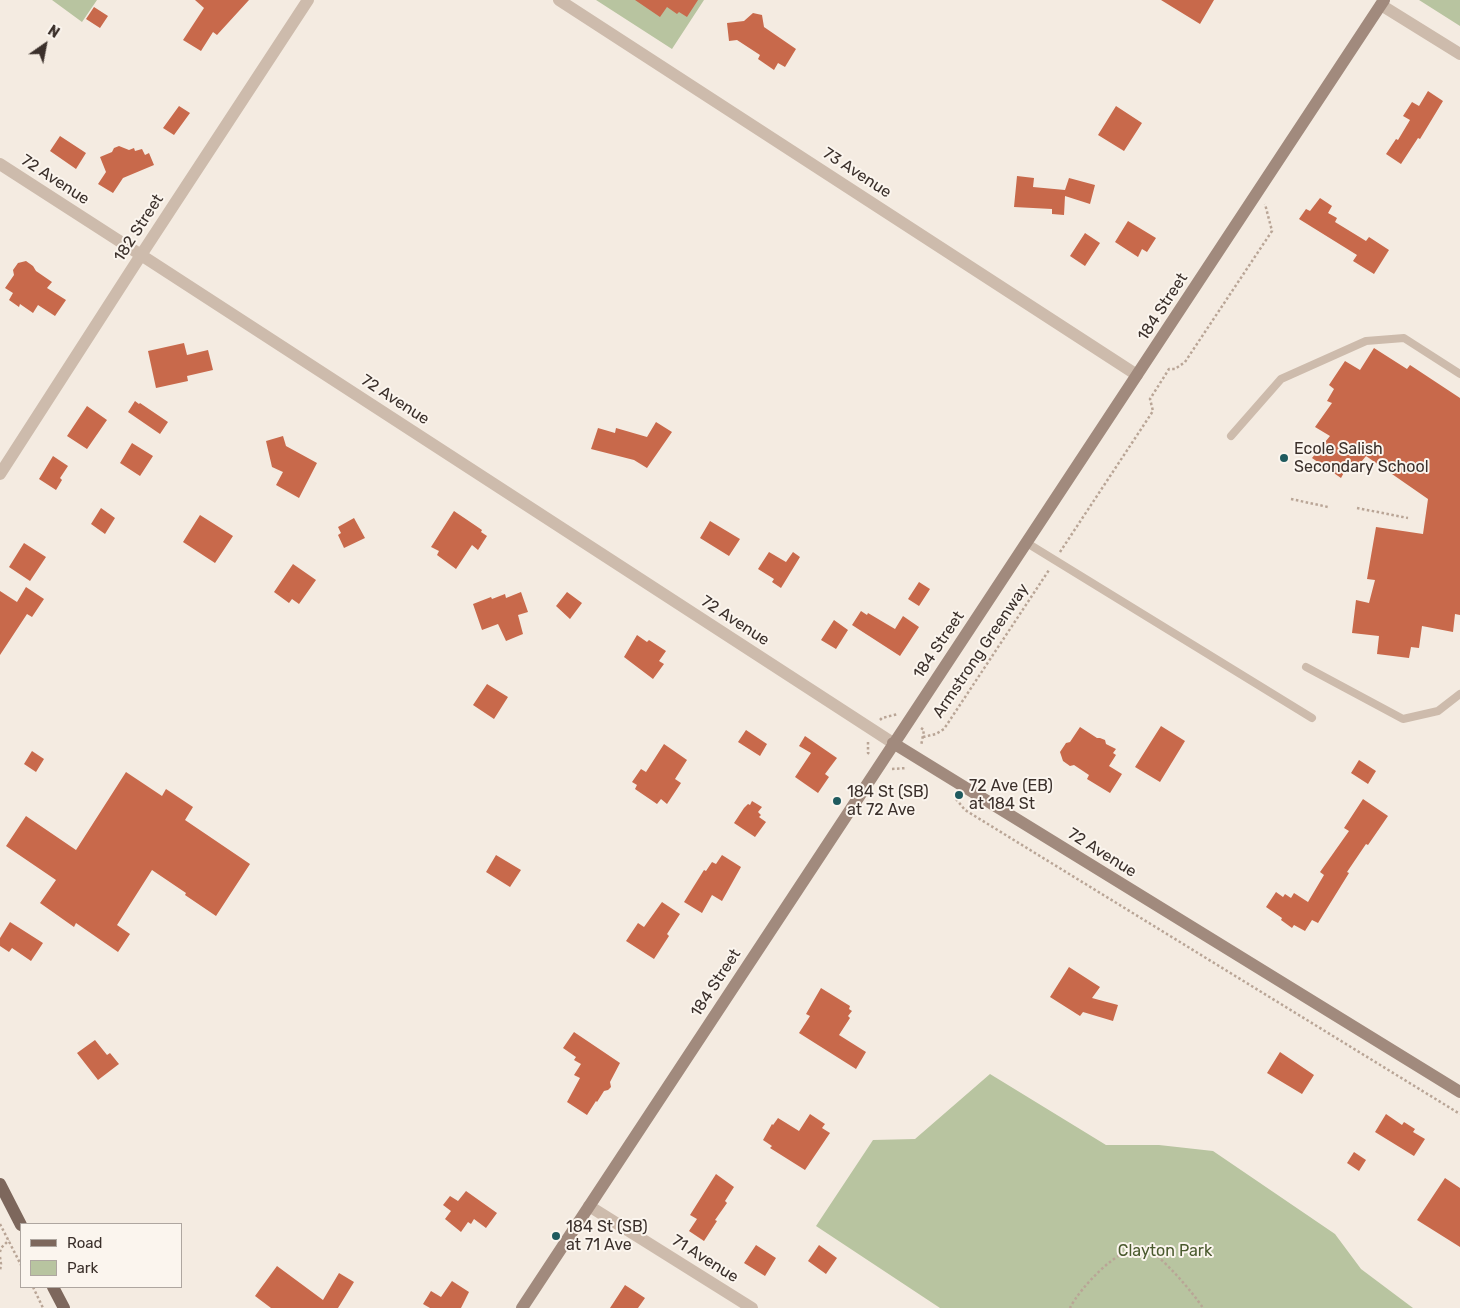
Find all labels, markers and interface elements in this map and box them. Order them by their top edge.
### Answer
north arrow [20,20,70,70]
text: N [45,22,62,42]
street label: 73 Avenue [819,144,895,202]
street label: 72 Avenue [17,151,93,209]
street label: 182 Street [110,191,168,265]
street label: 184 Street [1134,269,1192,345]
street label: 72 Avenue [357,371,433,429]
place label: Ecole Salish Secondary School [1294,439,1429,477]
marker: Ecole Salish Secondary School [1278,452,1290,464]
street label: Armstrong Greenway [929,580,1033,722]
street label: 72 Avenue [697,592,773,650]
street label: 184 Street [909,608,969,682]
place label: 72 Ave (EB) at 184 St [969,776,1053,814]
place label: 184 St (SB) at 72 Ave [847,782,929,820]
marker: 72 Ave (EB) at 184 St [953,789,965,801]
marker: 184 St (SB) at 72 Ave [831,795,843,807]
street label: 72 Avenue [1064,824,1140,882]
street label: 184 Street [687,945,745,1021]
place label: 184 St (SB) at 71 Ave [566,1217,648,1255]
legend [20,1223,182,1288]
marker: 184 St (SB) at 71 Ave [550,1230,562,1242]
street label: 71 Avenue [668,1231,742,1287]
text: Road [67,1234,103,1252]
park label: Clayton Park [1118,1241,1212,1261]
text: Park [67,1259,98,1277]

